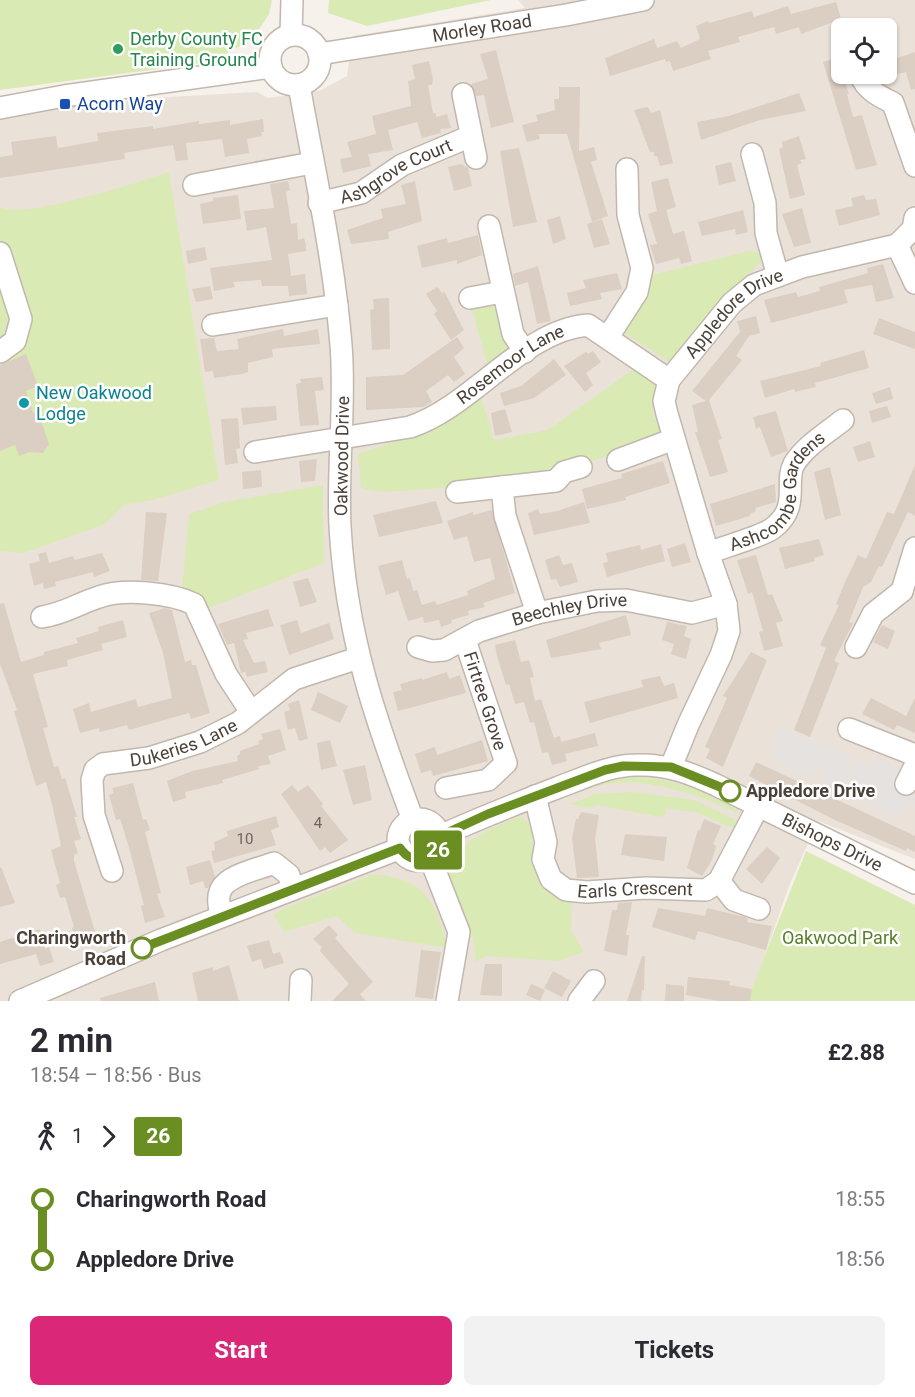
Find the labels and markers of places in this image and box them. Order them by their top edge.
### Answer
place label: Derby County FC Training Ground [130,28,263,70]
marker: Derby County FC Training Ground [111,42,125,56]
place label: Acorn Way [77,93,163,114]
marker: Acorn Way [58,97,72,111]
place label: New Oakwood Lodge [36,382,152,424]
marker: New Oakwood Lodge [17,396,31,410]
marker: Appledore Drive [719,780,741,802]
place label: Appledore Drive [746,780,876,801]
place label: Charingworth Road [16,927,126,969]
marker: Charingworth Road [131,937,153,959]

